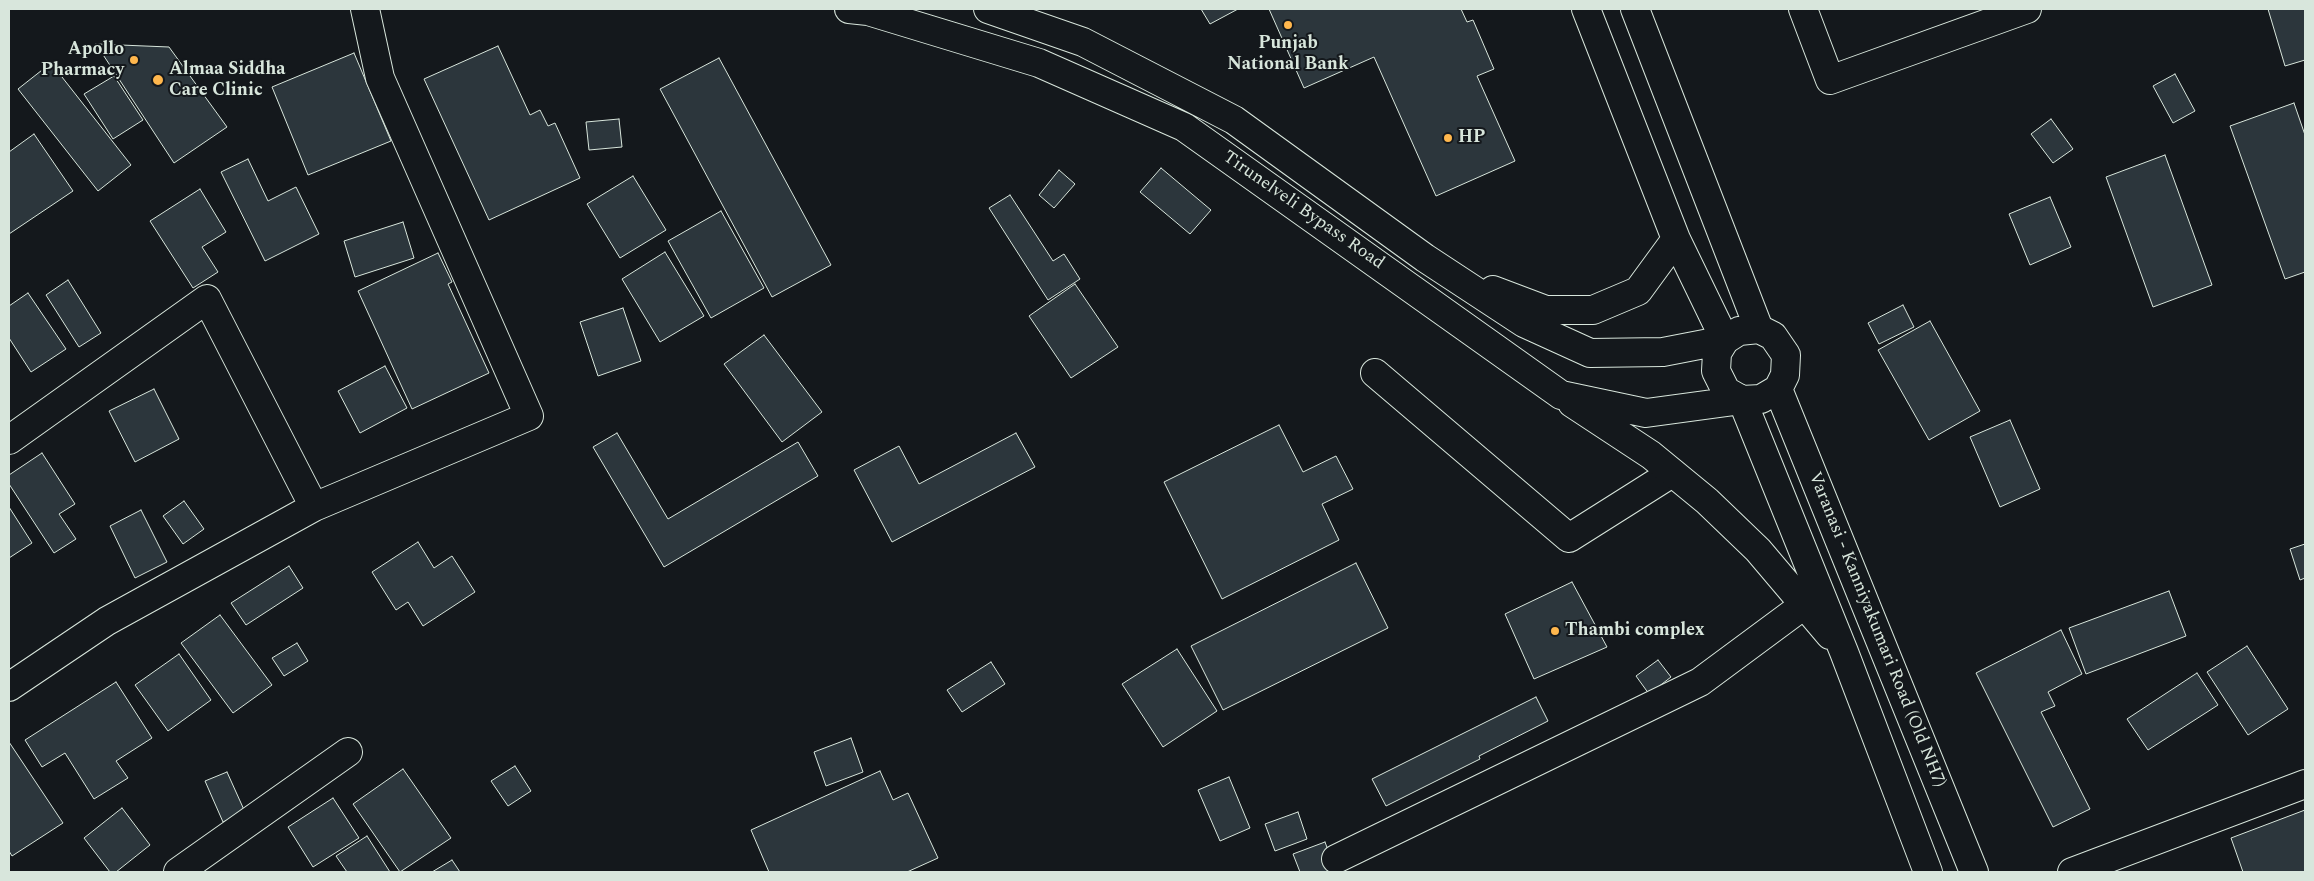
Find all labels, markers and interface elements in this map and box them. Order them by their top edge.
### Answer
marker: Punjab National Bank [1282,19,1294,31]
place label: Punjab National Bank [1227,33,1349,76]
place label: Apollo Pharmacy [41,39,124,82]
marker: Apollo Pharmacy [128,54,140,66]
place label: Almaa Siddha Care Clinic [169,59,286,102]
marker: Almaa Siddha Care Clinic [151,73,165,87]
place label: HP [1458,127,1485,149]
marker: HP [1442,132,1454,144]
street label: Tirunelveli Bypass Road [1218,147,1388,275]
street label: Varanasi - Kanniyakumari Road (Old NH7) [1803,469,1949,791]
place label: Thambi complex [1565,620,1705,642]
marker: Thambi complex [1549,625,1561,637]

